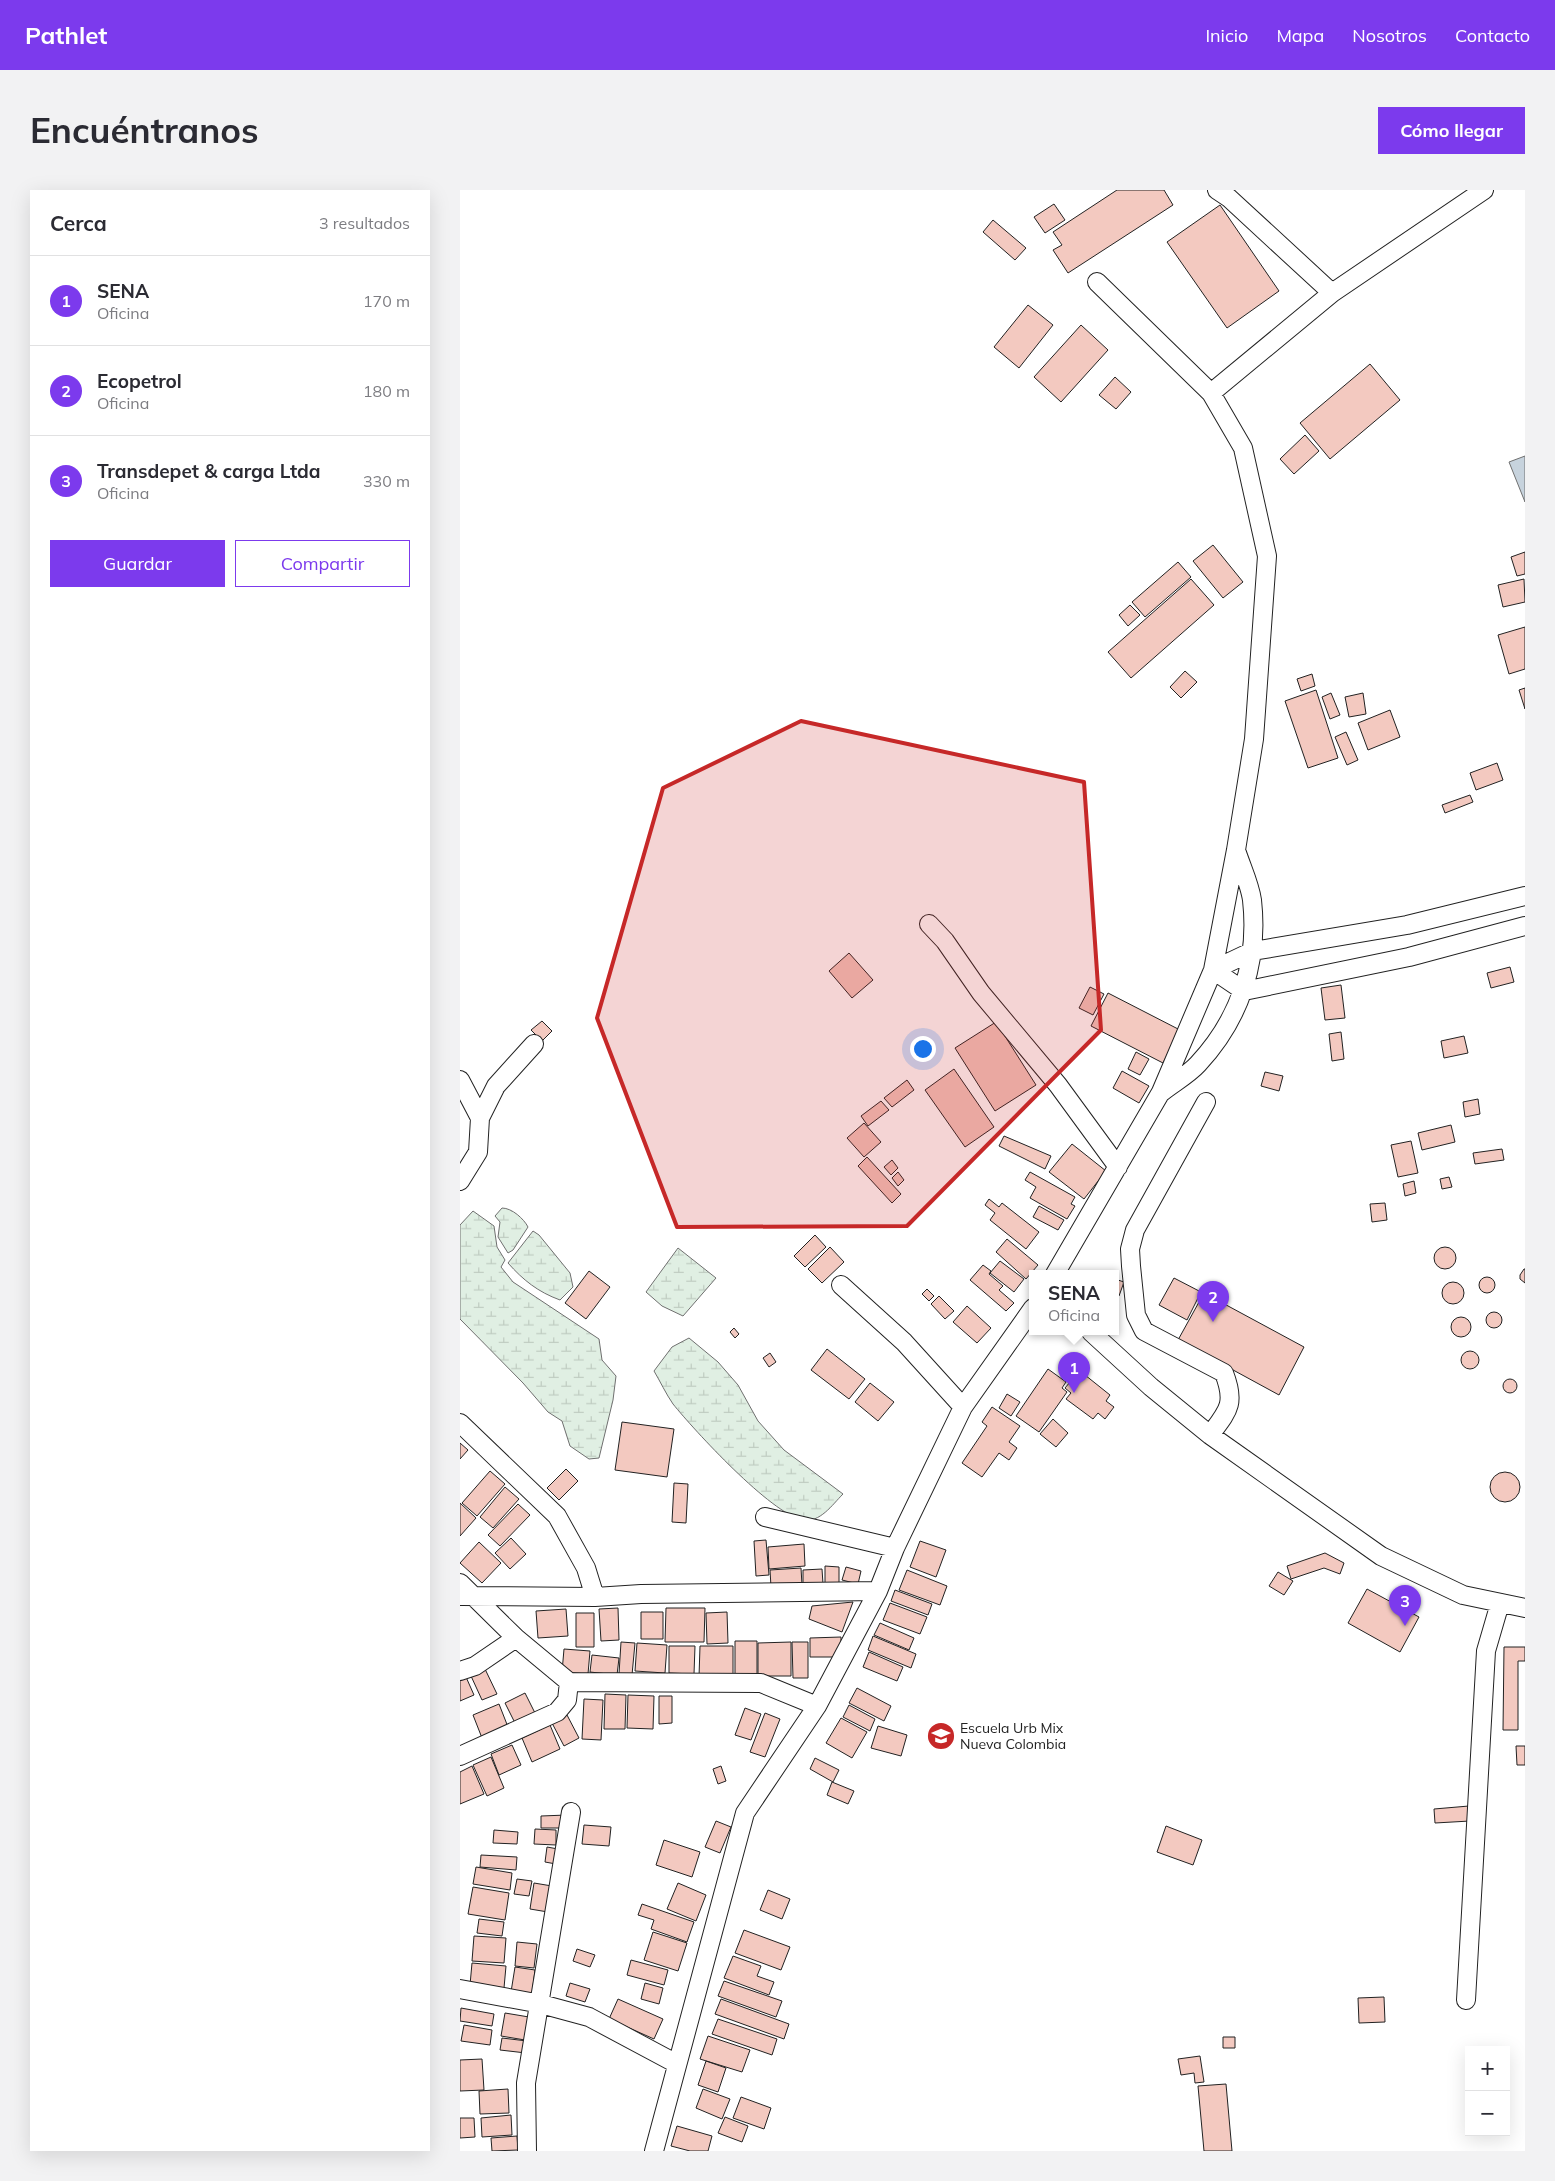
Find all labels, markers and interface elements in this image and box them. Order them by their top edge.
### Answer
text: Pathlet [25,20,107,50]
text: Inicio [1205,24,1248,47]
text: Mapa [1276,24,1324,47]
text: Nosotros [1352,24,1427,47]
text: Contacto [1455,24,1530,47]
button: Cómo llegar [1378,107,1525,154]
text: Encuéntranos [30,108,259,152]
text: Cerca [50,210,107,236]
text: 3 resultados [319,213,410,233]
text: SENA [97,279,149,303]
text: 1 [61,291,71,311]
text: 170 m [363,291,410,311]
text: Oficina [97,303,149,323]
text: Ecopetrol [97,369,182,393]
text: 2 [61,381,71,401]
text: 180 m [363,381,410,401]
text: Oficina [97,393,149,413]
text: Transdepet & carga Ltda [97,459,321,483]
text: 3 [61,471,71,491]
text: 330 m [363,471,410,491]
text: Oficina [97,483,149,503]
button: Guardar [50,540,225,587]
button: Compartir [235,540,410,587]
your location [910,1036,936,1062]
popup [1029,1270,1119,1335]
text: SENA [1048,1281,1100,1305]
pin: 2 [1197,1281,1229,1322]
text: Oficina [1048,1305,1100,1325]
pin: 1 [1058,1352,1090,1393]
pin: 3 [1389,1585,1421,1626]
place label: Escuela Urb Mix Nueva Colombia [960,1719,1066,1753]
school or university icon: Escuela Urb Mix Nueva Colombia [926,1721,956,1751]
map controls [1465,2046,1510,2136]
button: + [1465,2046,1510,2091]
button: − [1465,2091,1510,2136]

